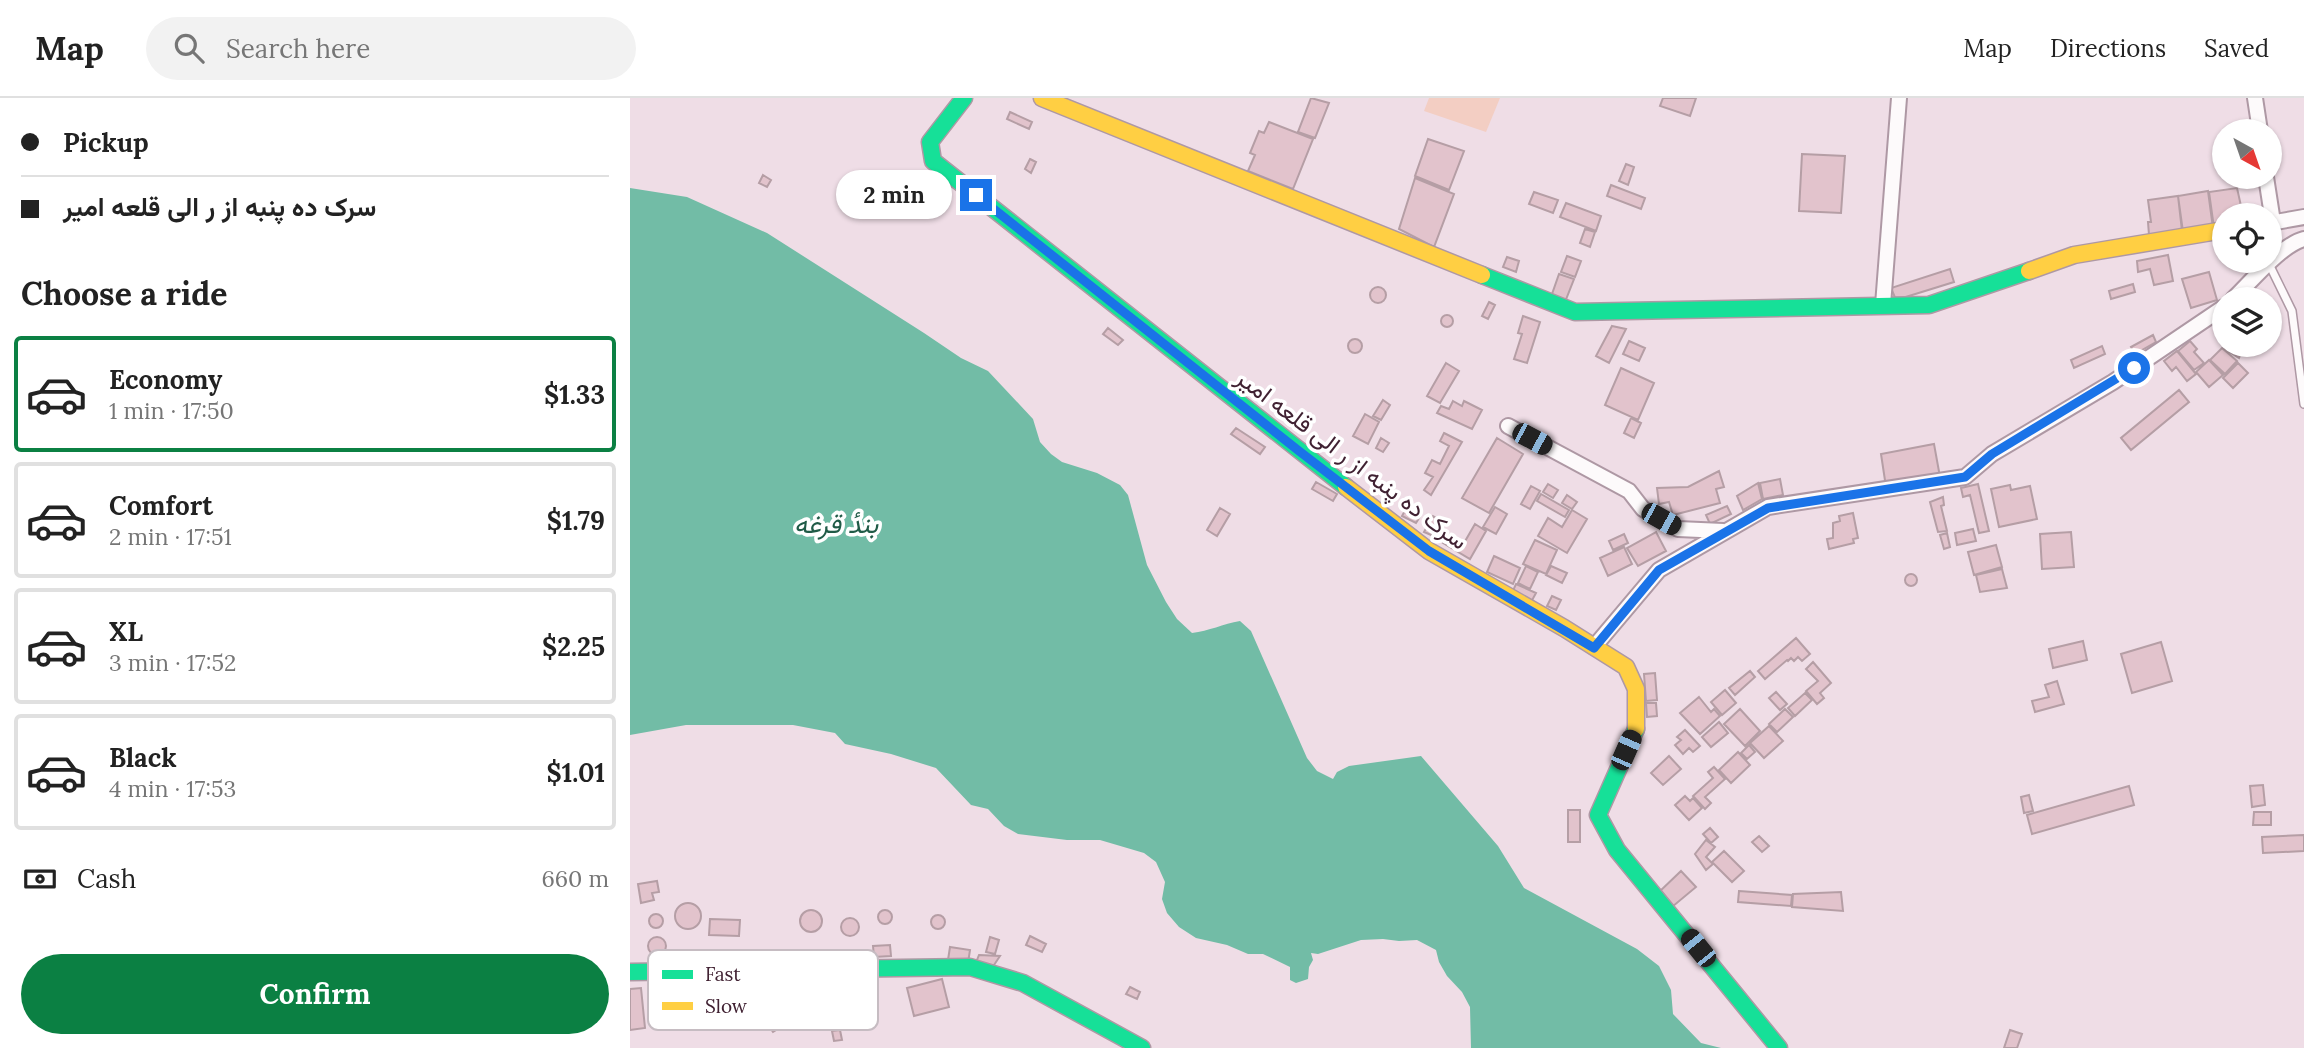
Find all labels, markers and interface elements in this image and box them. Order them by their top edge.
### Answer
search box [146,17,636,80]
text: Map [35,27,104,69]
icon: search [170,29,208,67]
text: Search here [226,32,370,65]
text: Map [1963,33,2012,64]
text: Directions [2050,33,2166,64]
text: Saved [2204,33,2269,64]
north arrow [2212,119,2282,189]
map controls [2212,119,2282,357]
text: Pickup [63,126,149,159]
callout: 2 min [836,170,952,220]
route end [960,179,992,211]
text: 2 min [863,180,925,209]
text: سرک ده پنبه از ر الی قلعه امیر [63,190,376,223]
button: locate [2212,203,2282,273]
text: Choose a ride [21,273,228,314]
button: layers [2212,287,2282,357]
route start [2118,352,2150,384]
street label: سرک ده پنبه از ر الی قلعه امیر [1229,361,1474,557]
icon: car [25,363,88,426]
text: Economy [109,363,222,396]
text: $1.33 [544,378,605,411]
text: 1 min · 17:50 [109,396,234,425]
car [1509,420,1556,458]
icon: car [25,489,88,552]
text: Comfort [109,489,213,522]
car [1638,500,1685,538]
text: $1.79 [547,504,605,537]
water label: بندٔ قرغه [794,507,879,540]
text: 2 min · 17:51 [109,522,232,551]
icon: car [25,615,88,678]
text: XL [109,615,143,648]
text: $2.25 [542,630,605,663]
text: 3 min · 17:52 [109,648,236,677]
car [1608,727,1645,773]
icon: car [25,741,88,804]
text: Black [109,741,177,774]
text: $1.01 [546,756,605,789]
text: 4 min · 17:53 [109,774,236,803]
icon: cash [21,860,59,898]
text: Cash [77,862,136,895]
text: 660 m [542,864,609,893]
car [1677,925,1720,971]
legend [648,950,878,1030]
button: Confirm [21,954,609,1034]
text: Fast [705,962,741,986]
text: Slow [705,994,748,1018]

